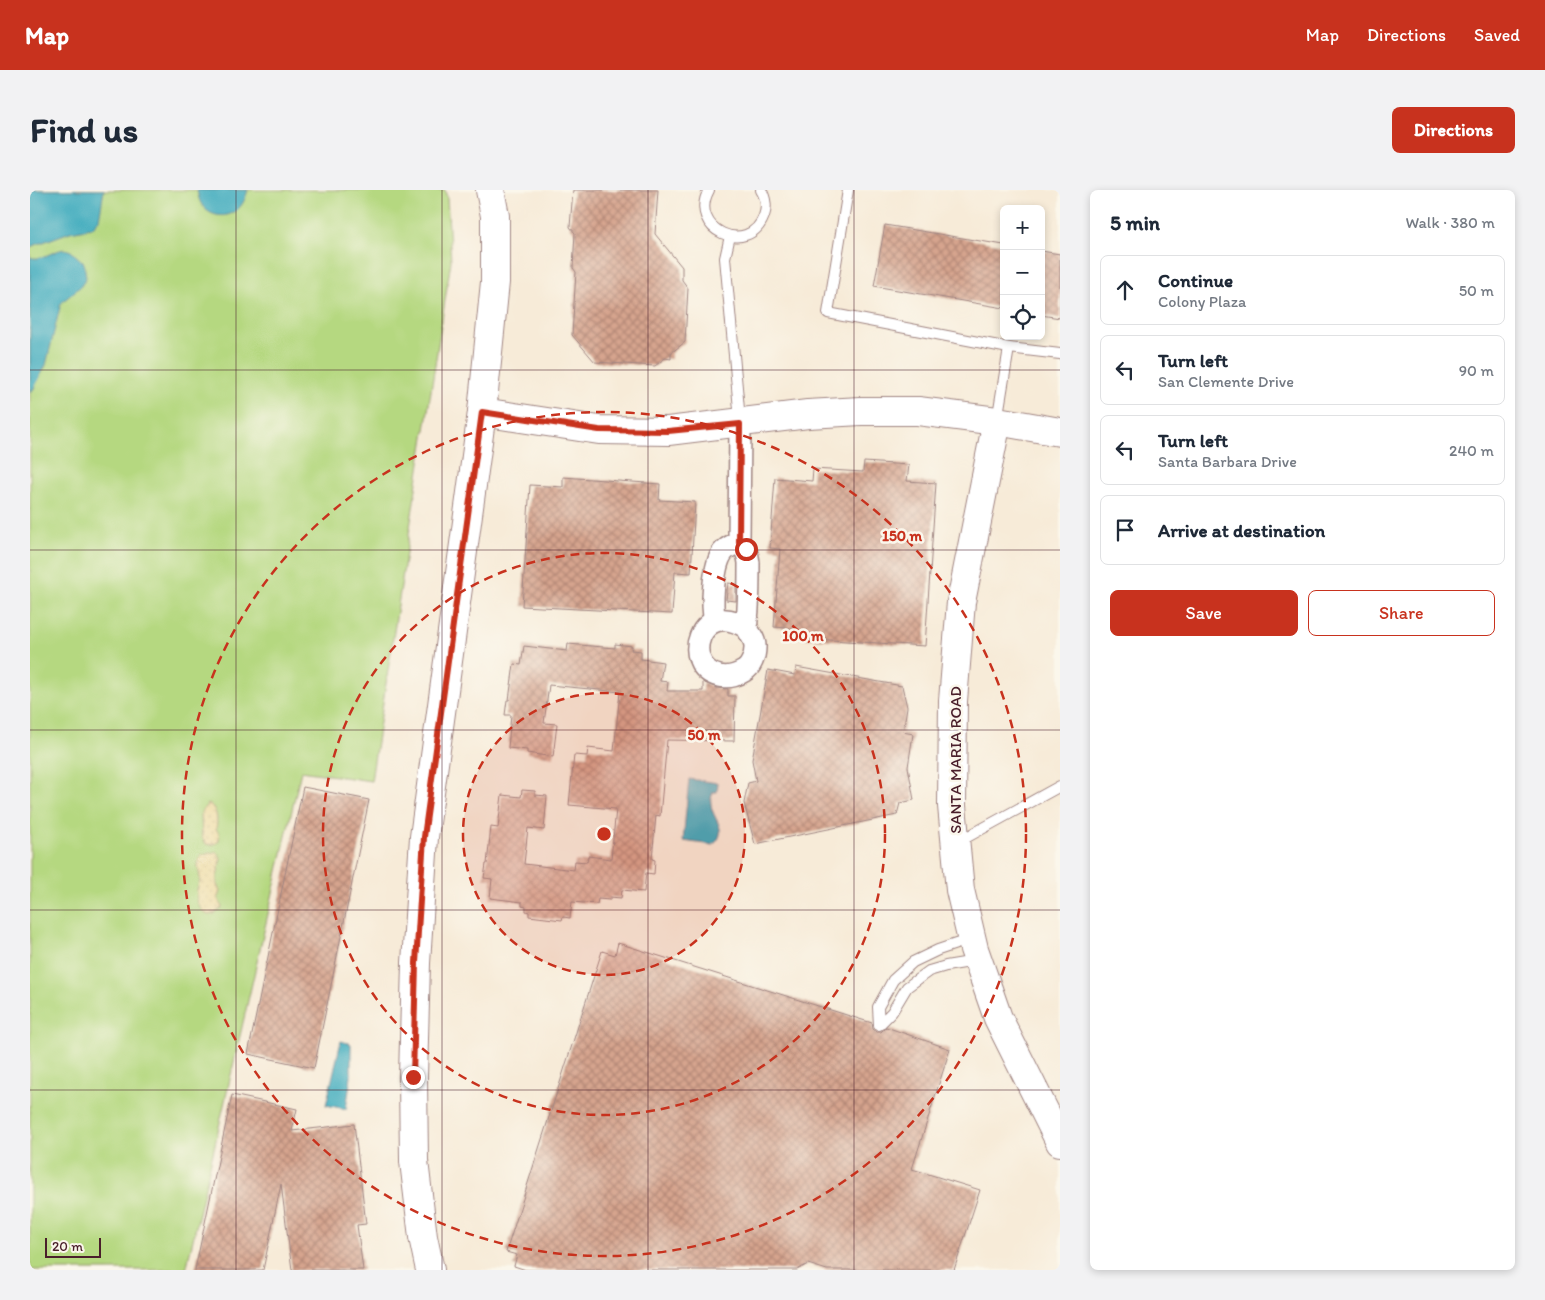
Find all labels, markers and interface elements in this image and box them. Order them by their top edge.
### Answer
text: Map [25,21,69,50]
text: Map [1306,24,1339,46]
text: Directions [1367,24,1446,46]
text: Saved [1474,24,1520,46]
button: Directions [1392,107,1515,153]
text: Find us [30,109,138,151]
map controls [1000,205,1045,340]
button: + [1000,205,1045,250]
text: 5 min [1110,210,1160,235]
text: Walk · 380 m [1405,213,1495,232]
button: − [1000,250,1045,295]
text: Continue [1158,269,1233,292]
icon: ahead [1111,276,1139,304]
text: 50 m [1459,281,1494,300]
text: Colony Plaza [1158,292,1246,311]
button: locate [1000,295,1045,340]
text: Turn left [1158,349,1228,372]
icon: left [1111,356,1139,384]
text: 90 m [1459,361,1494,380]
text: San Clemente Drive [1158,372,1294,391]
text: Turn left [1158,429,1228,452]
icon: left [1111,436,1139,464]
text: 240 m [1449,441,1494,460]
text: Santa Barbara Drive [1158,452,1297,471]
icon: arrive [1111,516,1139,544]
text: Arrive at destination [1158,519,1325,542]
text: 150 m [882,527,922,545]
route start [735,538,758,561]
button: Save [1110,590,1298,636]
button: Share [1308,590,1495,636]
text: 100 m [782,627,824,645]
street label: SANTA MARIA ROAD [946,686,965,834]
text: 50 m [687,726,721,744]
centre of rings [595,825,613,843]
route end [402,1066,425,1089]
scale bar [45,1235,101,1258]
text: 20 m [52,1238,83,1255]

